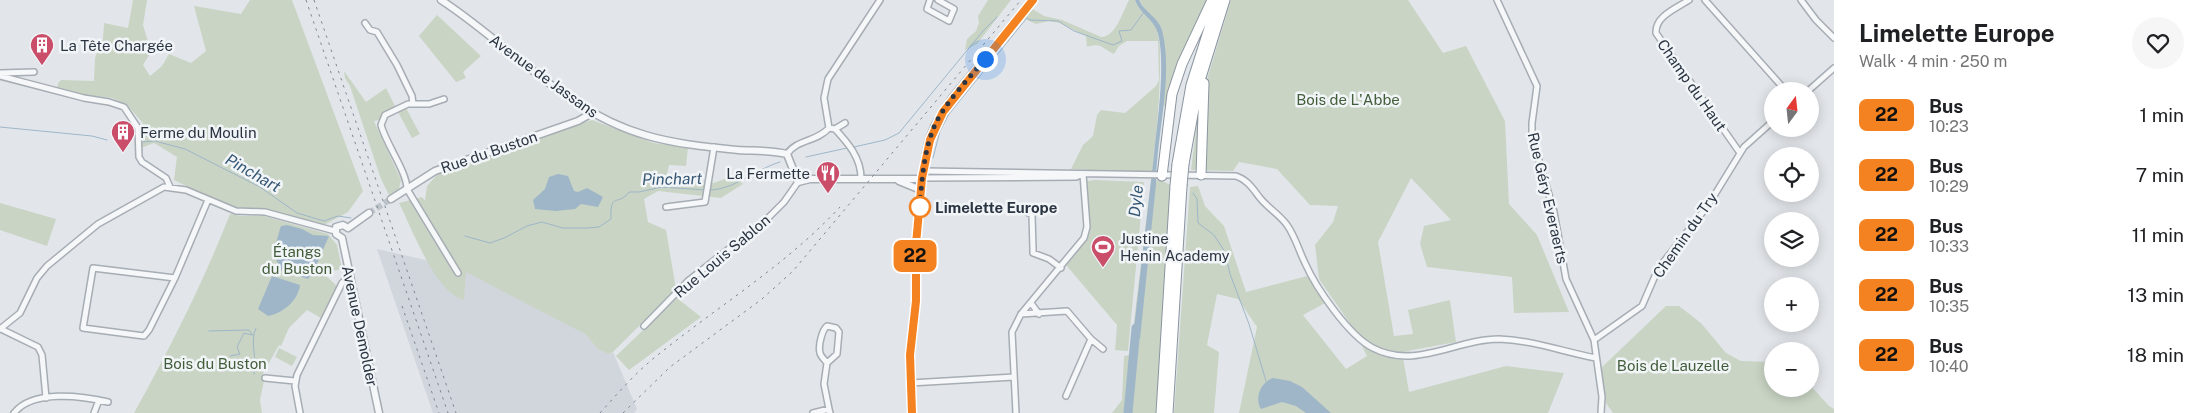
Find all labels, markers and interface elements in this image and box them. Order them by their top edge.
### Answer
button: heart [2132,17,2184,69]
text: Limelette Europe [1859,19,2055,47]
street label: Avenue de Jassans [487,31,601,121]
building icon: La Tête Chargée [29,32,55,66]
street label: Champ du Haut [1654,36,1730,134]
place label: La Tête Chargée [60,37,173,54]
your location [973,47,998,72]
text: Walk · 4 min · 250 m [1859,52,2007,71]
north arrow [1764,82,1819,138]
map controls [1764,82,1819,397]
park label: Bois de L'Abbe [1296,91,1400,108]
text: Bus [1929,95,1963,117]
text: 22 [1875,104,1898,125]
text: 1 min [2139,104,2184,126]
text: 10:23 [1929,117,1969,136]
building icon: Ferme du Moulin [110,119,136,153]
place label: Ferme du Moulin [140,124,257,141]
street label: Rue du Buston [439,128,539,176]
street label: Rue Géry Everaerts [1525,131,1571,265]
button: locate [1764,147,1819,202]
water label: Pinchart [222,150,284,196]
text: Bus [1929,155,1963,177]
restaurant icon: La Fermette [815,160,841,194]
text: 22 [1875,164,1898,185]
text: 7 min [2136,164,2184,186]
place label: La Fermette [726,165,810,182]
water label: Pinchart [642,169,702,189]
text: 10:29 [1929,177,1969,196]
water label: Dyle [1125,184,1147,218]
street label: Chemin du Try [1649,189,1721,281]
marker: Limelette Europe [909,196,931,218]
place label: Limelette Europe [935,199,1057,216]
street label: Rue Louis Sablon [671,211,773,301]
button: layers [1764,212,1819,267]
text: Bus [1929,215,1963,237]
text: 22 [1875,224,1898,245]
text: 11 min [2132,224,2184,246]
place label: Justine Henin Academy [1120,230,1230,264]
sports icon: Justine Henin Academy [1090,234,1116,268]
text: 10:33 [1929,237,1969,256]
line badge: 22 [892,240,938,272]
park label: Étangs du Buston [262,243,332,277]
text: 22 [904,245,926,266]
street label: Avenue Demolder [339,264,381,388]
text: Bus [1929,275,1963,297]
button: + [1764,277,1819,332]
text: 22 [1875,284,1898,305]
text: 13 min [2127,284,2184,306]
text: 10:35 [1929,297,1969,316]
text: Bus [1929,335,1963,357]
button: − [1764,342,1819,397]
text: 22 [1875,344,1898,365]
text: 18 min [2127,344,2184,366]
park label: Bois du Buston [163,355,267,372]
park label: Bois de Lauzelle [1617,357,1729,374]
text: 10:40 [1929,357,1969,376]

